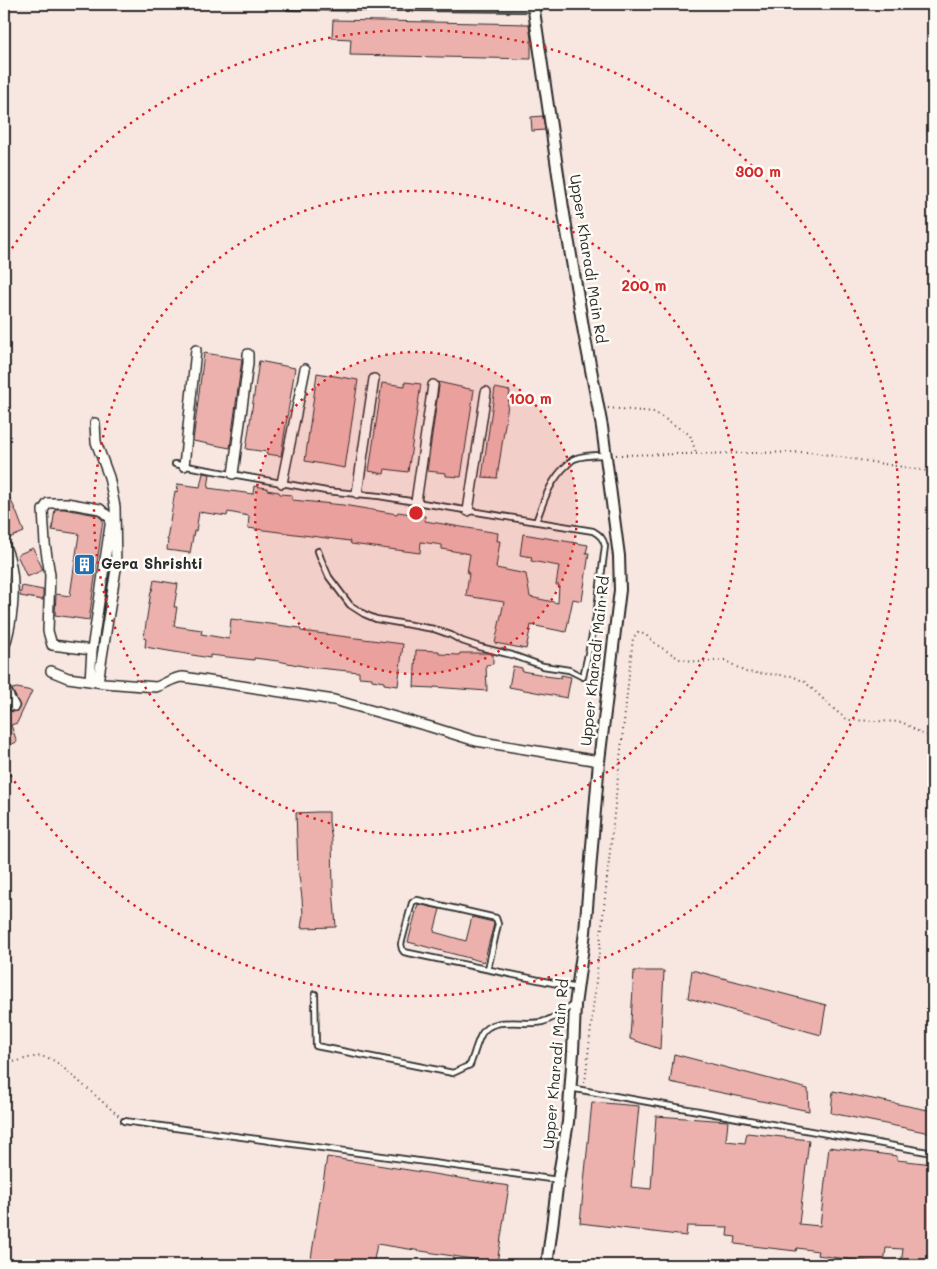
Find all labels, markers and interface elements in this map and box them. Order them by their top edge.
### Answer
text: 300 m [735,161,781,181]
street label: Upper Kharadi Main Rd [566,173,612,345]
text: 200 m [622,275,667,295]
text: 100 m [508,388,552,408]
centre of rings [407,504,425,522]
building icon: Gera Shrishti [73,552,97,576]
place label: Gera Shrishti [101,553,203,573]
street label: Upper Kharadi Main Rd [575,575,613,747]
street label: Upper Kharadi Main Rd [538,978,572,1150]

